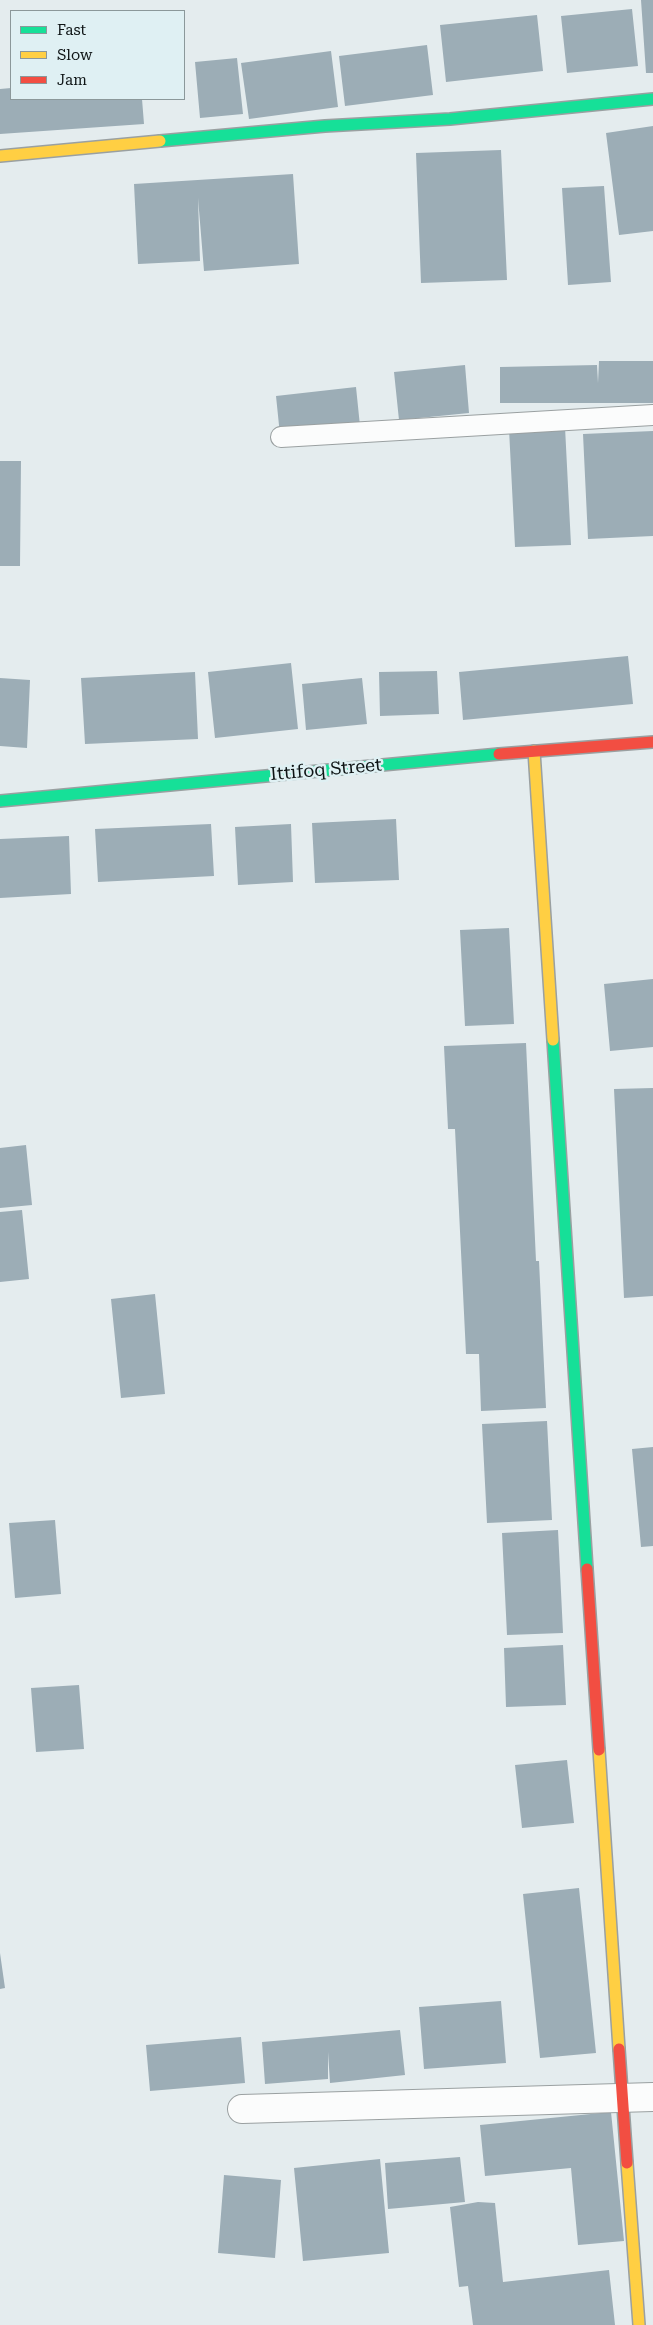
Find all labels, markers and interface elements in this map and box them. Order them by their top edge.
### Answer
legend [10,10,185,100]
text: Fast [57,21,86,39]
text: Slow [57,46,92,64]
text: Jam [57,71,87,89]
street label: Ittifoq Street [269,754,383,786]

